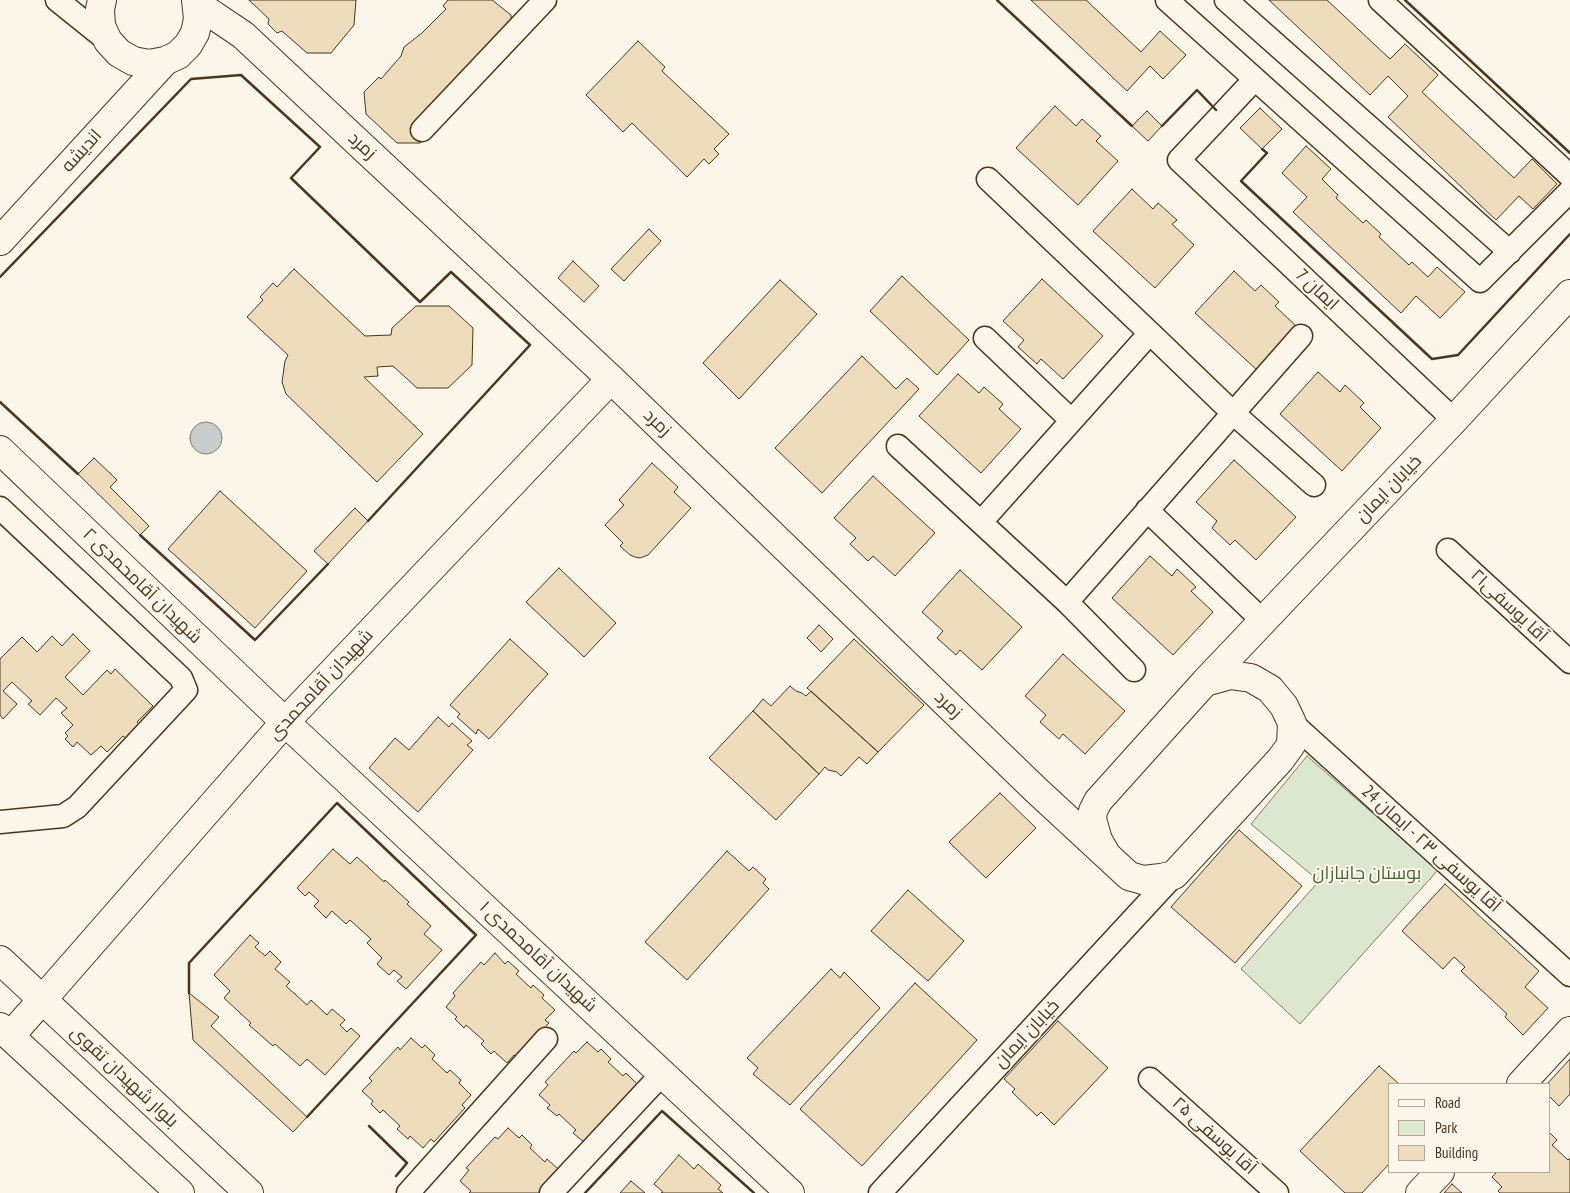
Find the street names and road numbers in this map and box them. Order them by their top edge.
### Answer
street label: انديشه [57,125,107,177]
street label: زمرد [344,128,380,164]
street label: ایمان 7 [1291,265,1343,315]
street label: زمرد [639,405,675,441]
street label: خیابان ایمان [1351,451,1427,527]
street label: شهیدان آقامحمدی ۲ [78,524,206,648]
street label: آقا یوسفی۲۱ [1466,565,1552,647]
street label: شهیدان آقامحمدی [264,625,378,745]
street label: زمرد [930,687,966,723]
street label: آقا یوسفی ۲۳ - ایمان 24 [1357,781,1505,917]
street label: شهیدان آقامحمدی ۱ [475,897,601,1017]
street label: خیابان ایمان [990,995,1064,1073]
street label: بلوار شهیدان تقوی [66,1022,182,1132]
street label: آقا یوسفی ۲۵ [1168,1093,1260,1179]

